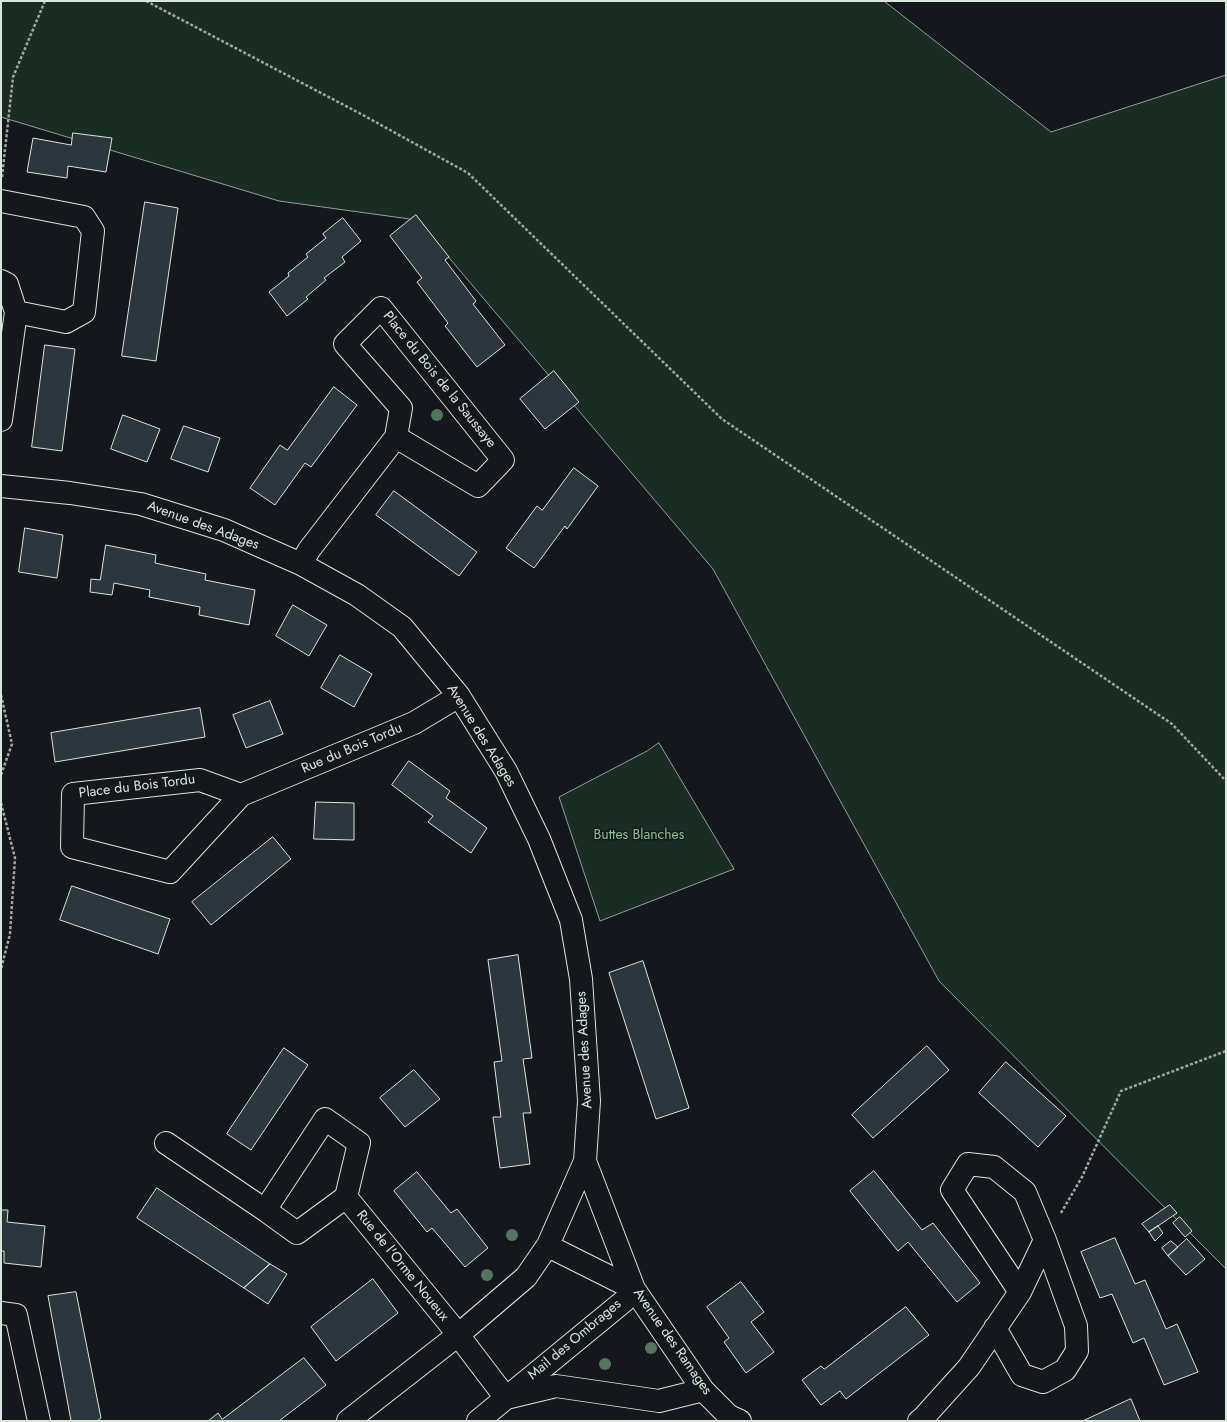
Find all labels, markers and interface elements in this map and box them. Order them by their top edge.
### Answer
street label: Place du Bois de la Saussaye [379,308,499,452]
street label: Avenue des Adages [145,498,261,554]
street label: Avenue des Adages [443,682,519,790]
street label: Rue du Bois Tordu [299,720,405,778]
street label: Place du Bois Tordu [78,772,196,802]
park label: Buttes Blanches [594,828,684,844]
street label: Avenue des Adages [574,991,596,1109]
street label: Rue de l'Orme Noueux [352,1207,452,1325]
street label: Avenue des Ramages [629,1286,715,1398]
street label: Mail des Ombrages [525,1296,625,1384]

